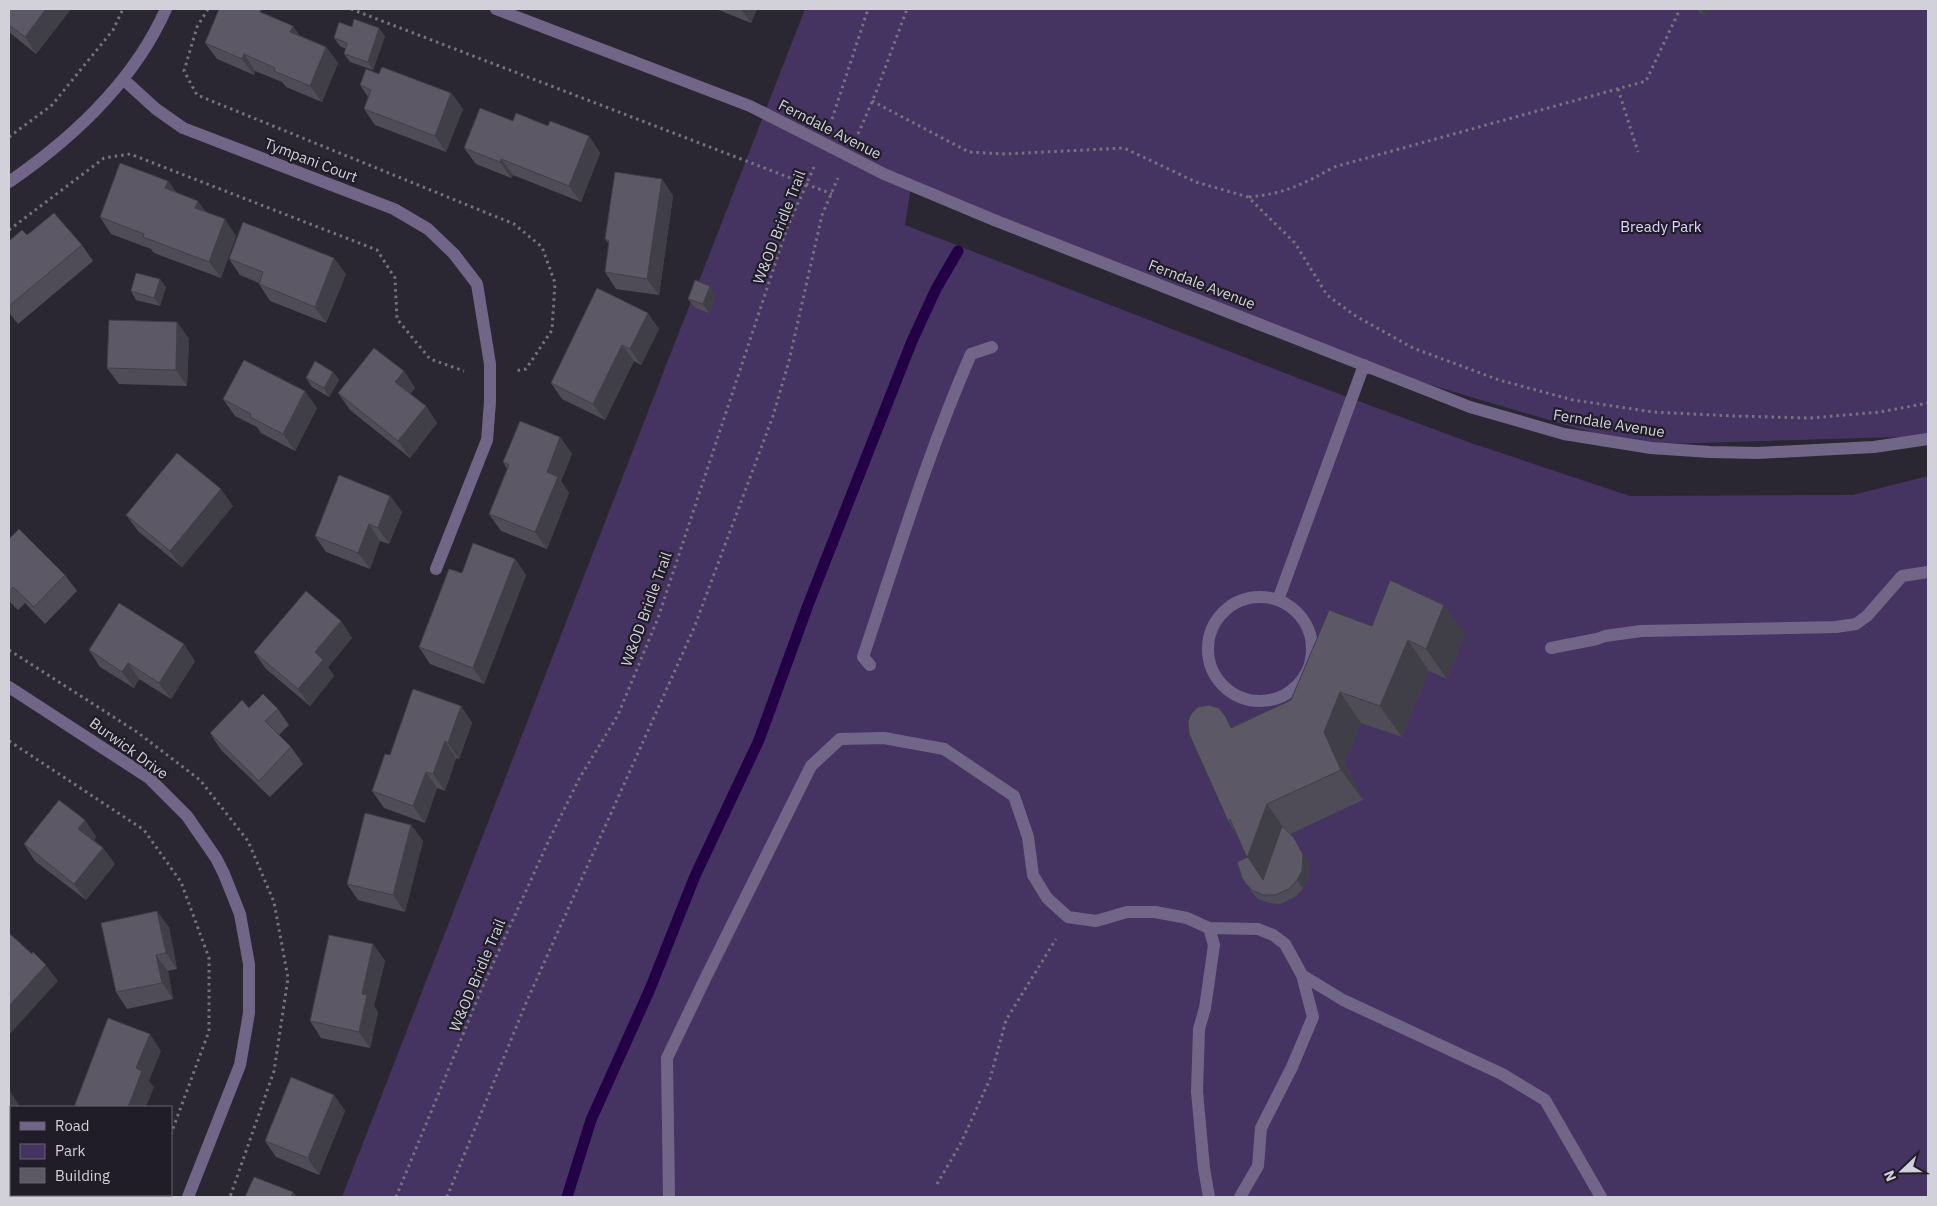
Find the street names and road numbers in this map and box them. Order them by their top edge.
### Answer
street label: Ferndale Avenue [775,95,885,163]
street label: Tympani Court [262,134,360,186]
street label: W&OD Bridle Trail [749,167,809,287]
street label: Ferndale Avenue [1146,255,1258,313]
street label: Ferndale Avenue [1552,405,1666,441]
street label: W&OD Bridle Trail [616,549,676,669]
street label: Burwick Drive [86,713,172,783]
street label: W&OD Bridle Trail [445,916,509,1034]

